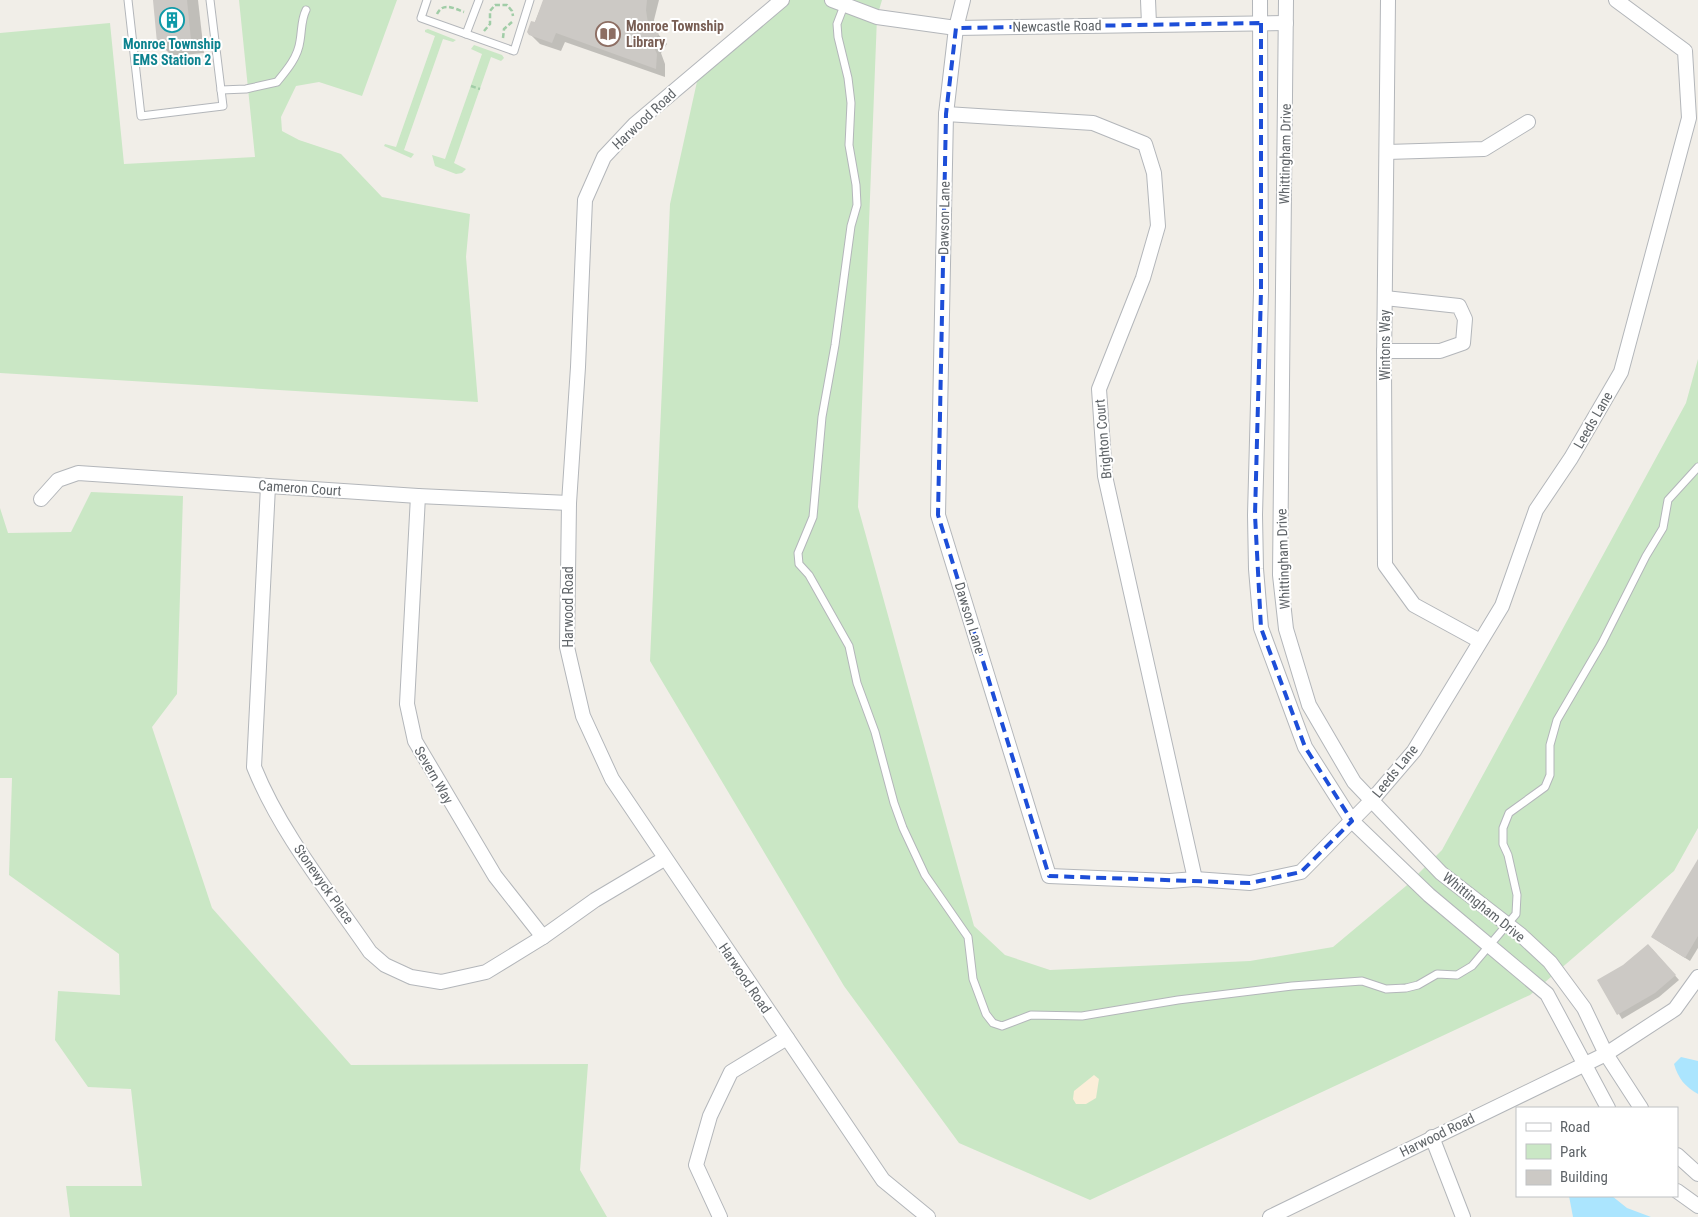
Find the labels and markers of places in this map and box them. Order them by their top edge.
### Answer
building icon: Monroe Township EMS Station 2 [159,7,185,33]
place label: Monroe Township Library [626,18,724,50]
library icon: Monroe Township Library [595,21,621,47]
place label: Monroe Township EMS Station 2 [123,36,221,68]

